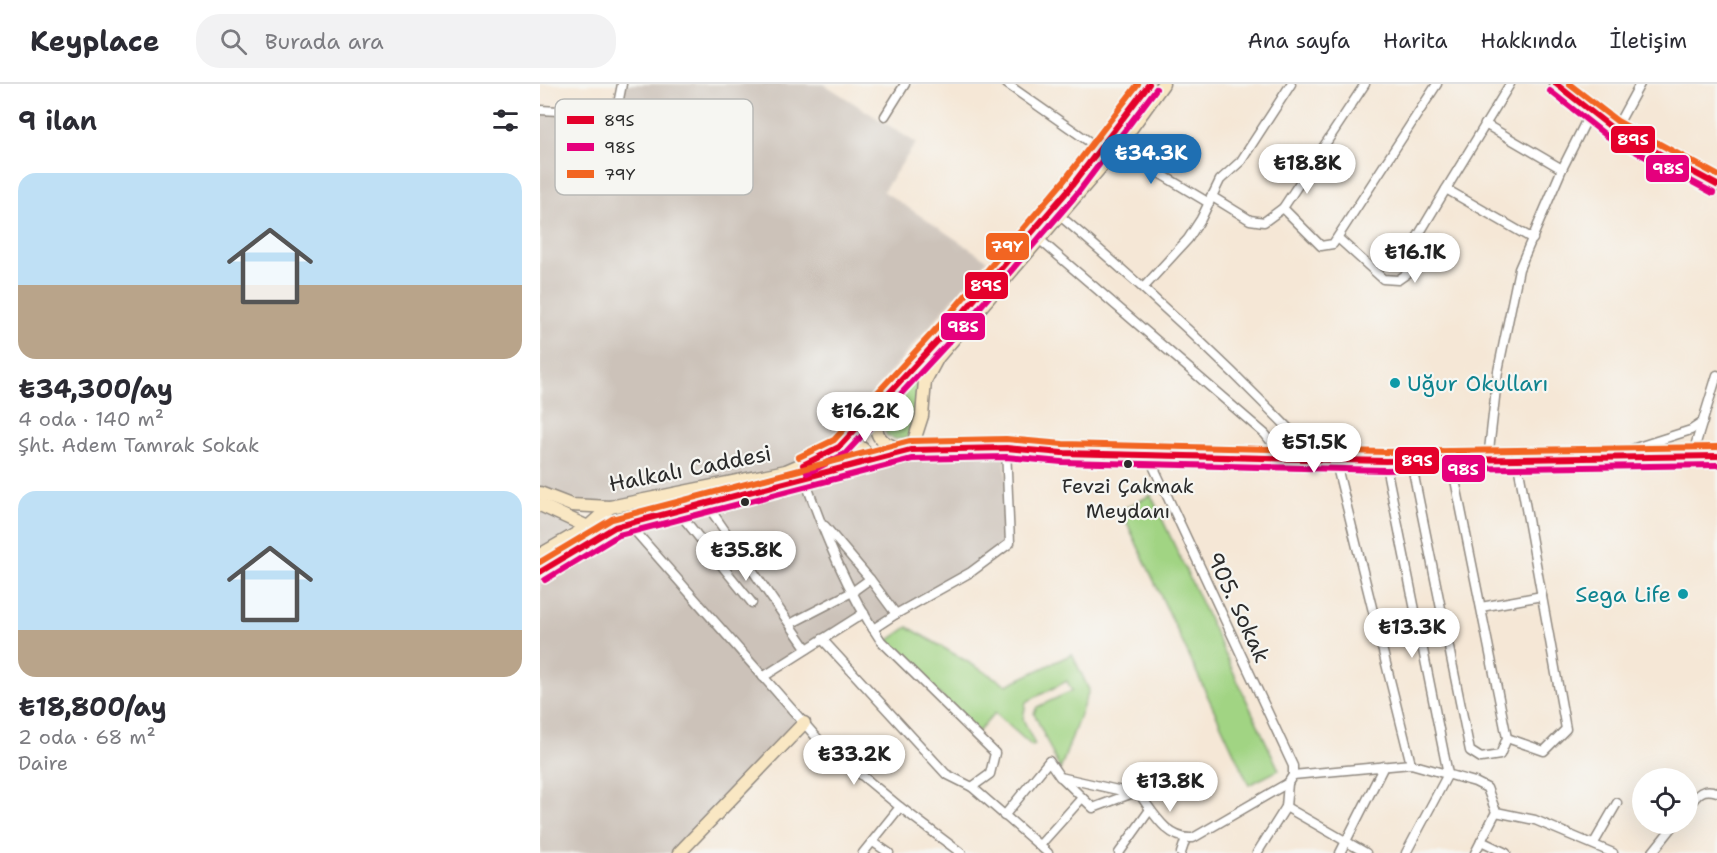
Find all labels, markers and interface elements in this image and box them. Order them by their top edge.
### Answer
search box [196,14,616,68]
text: Keyplace [30,22,160,60]
icon: search [217,25,250,58]
text: Burada ara [265,27,384,56]
text: Ana sayfa [1248,27,1350,55]
text: Harita [1383,27,1448,55]
text: Hakkında [1481,27,1577,55]
text: İletişim [1610,27,1687,55]
legend [555,99,753,195]
text: 9 ilan [18,103,97,138]
icon: filters [489,104,522,137]
text: 89S [604,110,635,131]
line badge: 89S [1610,125,1656,154]
text: 89S [1617,129,1649,150]
pin: ₺34.3K [1102,134,1200,185]
text: 98S [604,137,635,158]
text: ₺34.3K [1114,140,1188,166]
pin: ₺18.8K [1258,144,1356,195]
text: ₺18.8K [1273,150,1341,176]
line badge: 98S [1645,154,1690,183]
text: 98S [1652,158,1684,179]
text: 79Y [604,164,636,185]
icon: home [216,212,324,320]
line badge: 79Y [985,232,1030,261]
pin: ₺16.1K [1366,233,1464,284]
text: 79Y [991,236,1023,257]
text: ₺16.1K [1384,239,1446,265]
line badge: 89S [964,271,1009,300]
text: 89S [970,275,1002,296]
line badge: 98S [940,312,986,341]
text: 98S [947,316,979,337]
place label: Uğur Okulları [1407,369,1548,398]
text: ₺34,300/ay [18,371,173,406]
marker: Uğur Okulları [1388,376,1402,390]
pin: ₺16.2K [816,392,914,443]
text: ₺16.2K [831,398,899,424]
text: 4 oda · 140 m² [18,406,164,432]
pin: ₺51.5K [1265,423,1363,474]
text: ₺51.5K [1281,429,1347,455]
text: Şht. Adem Tamrak Sokak [18,432,260,458]
street label: Halkalı Caddesi [606,439,774,498]
line badge: 89S [1394,446,1440,475]
text: 89S [1401,450,1433,471]
line badge: 98S [1441,454,1486,483]
marker: Fevzi Çakmak Meydanı [1122,458,1134,470]
text: 98S [1447,459,1479,480]
place label: Fevzi Çakmak Meydanı [1062,473,1194,524]
unlabelled marker [739,496,751,508]
icon: home [216,530,324,638]
pin: ₺35.8K [697,531,795,582]
text: ₺35.8K [710,537,782,563]
street label: 905. Sokak [1200,547,1277,667]
place label: Sega Life [1575,580,1671,609]
marker: Sega Life [1676,587,1690,601]
pin: ₺13.3K [1363,608,1461,659]
text: ₺13.3K [1378,614,1446,640]
text: ₺18,800/ay [18,689,167,724]
text: 2 oda · 68 m² [18,724,156,750]
pin: ₺33.2K [805,735,903,786]
text: ₺33.2K [817,741,891,767]
text: Daire [18,750,68,776]
pin: ₺13.8K [1121,762,1219,813]
text: ₺13.8K [1136,768,1204,794]
map controls [1632,768,1698,834]
button: locate [1632,768,1698,834]

